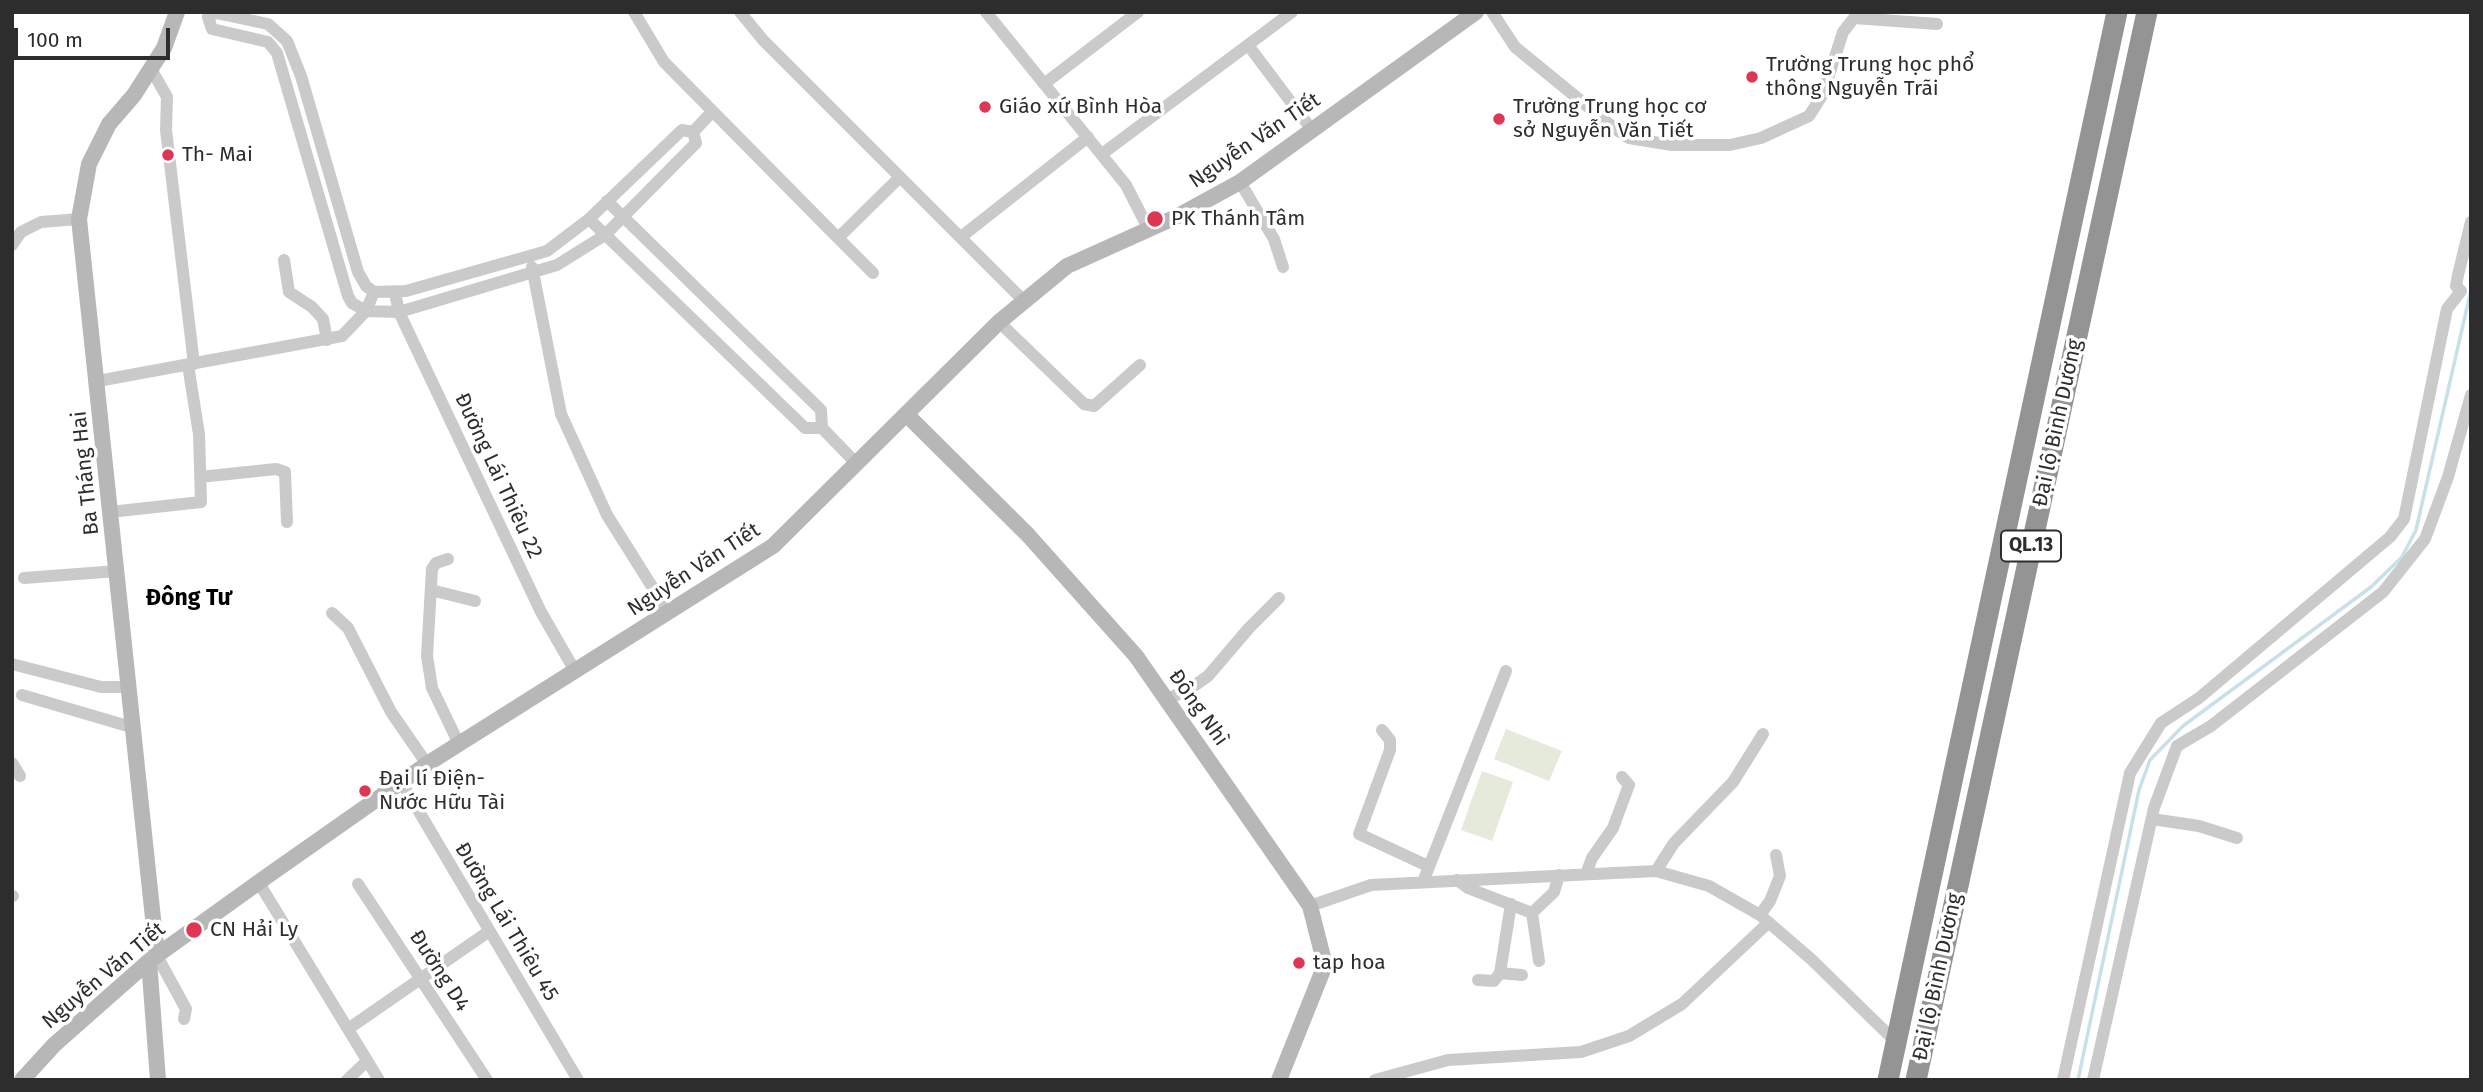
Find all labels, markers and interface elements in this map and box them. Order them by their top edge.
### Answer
scale bar [18,14,173,58]
text: 100 m [27,27,83,53]
place label: Trường Trung học phổ thông Nguyễn Trãi [1766,52,1974,102]
marker: Trường Trung học phổ thông Nguyễn Trãi [1744,69,1760,85]
street label: Nguyễn Văn Tiết [1185,88,1325,194]
place label: Giáo xứ Bình Hòa [999,94,1162,120]
place label: Trường Trung học cơ sở Nguyễn Văn Tiết [1513,94,1706,144]
marker: Giáo xứ Bình Hòa [977,99,993,115]
marker: Trường Trung học cơ sở Nguyễn Văn Tiết [1491,111,1507,127]
place label: Th- Mai [182,142,253,168]
marker: Th- Mai [160,147,176,163]
place label: PK Thánh Tâm [1171,206,1305,232]
marker: PK Thánh Tâm [1145,209,1165,229]
street label: Đại lộ Bình Dương [2028,337,2088,509]
street label: Đường Lái Thiêu 22 [449,389,547,563]
street label: Ba Tháng Hai [67,410,105,536]
street label: Nguyễn Văn Tiết [623,518,765,622]
road number: QL.13 [2001,530,2061,562]
district label: Đông Tư [146,585,232,613]
street label: Đông Nhì [1163,665,1233,751]
place label: Đại lí Điện- Nước Hữu Tài [379,766,505,816]
marker: Đại lí Điện- Nước Hữu Tài [357,783,373,799]
street label: Đường Lái Thiêu 45 [449,838,563,1006]
street label: Đại lộ Bình Dương [1908,891,1968,1063]
street label: Nguyễn Văn Tiết [37,917,171,1035]
place label: CN Hải Ly [210,917,298,943]
marker: CN Hải Ly [184,920,204,940]
street label: Đường D4 [403,926,475,1016]
place label: tap hoa [1313,950,1386,976]
marker: tap hoa [1291,955,1307,971]

